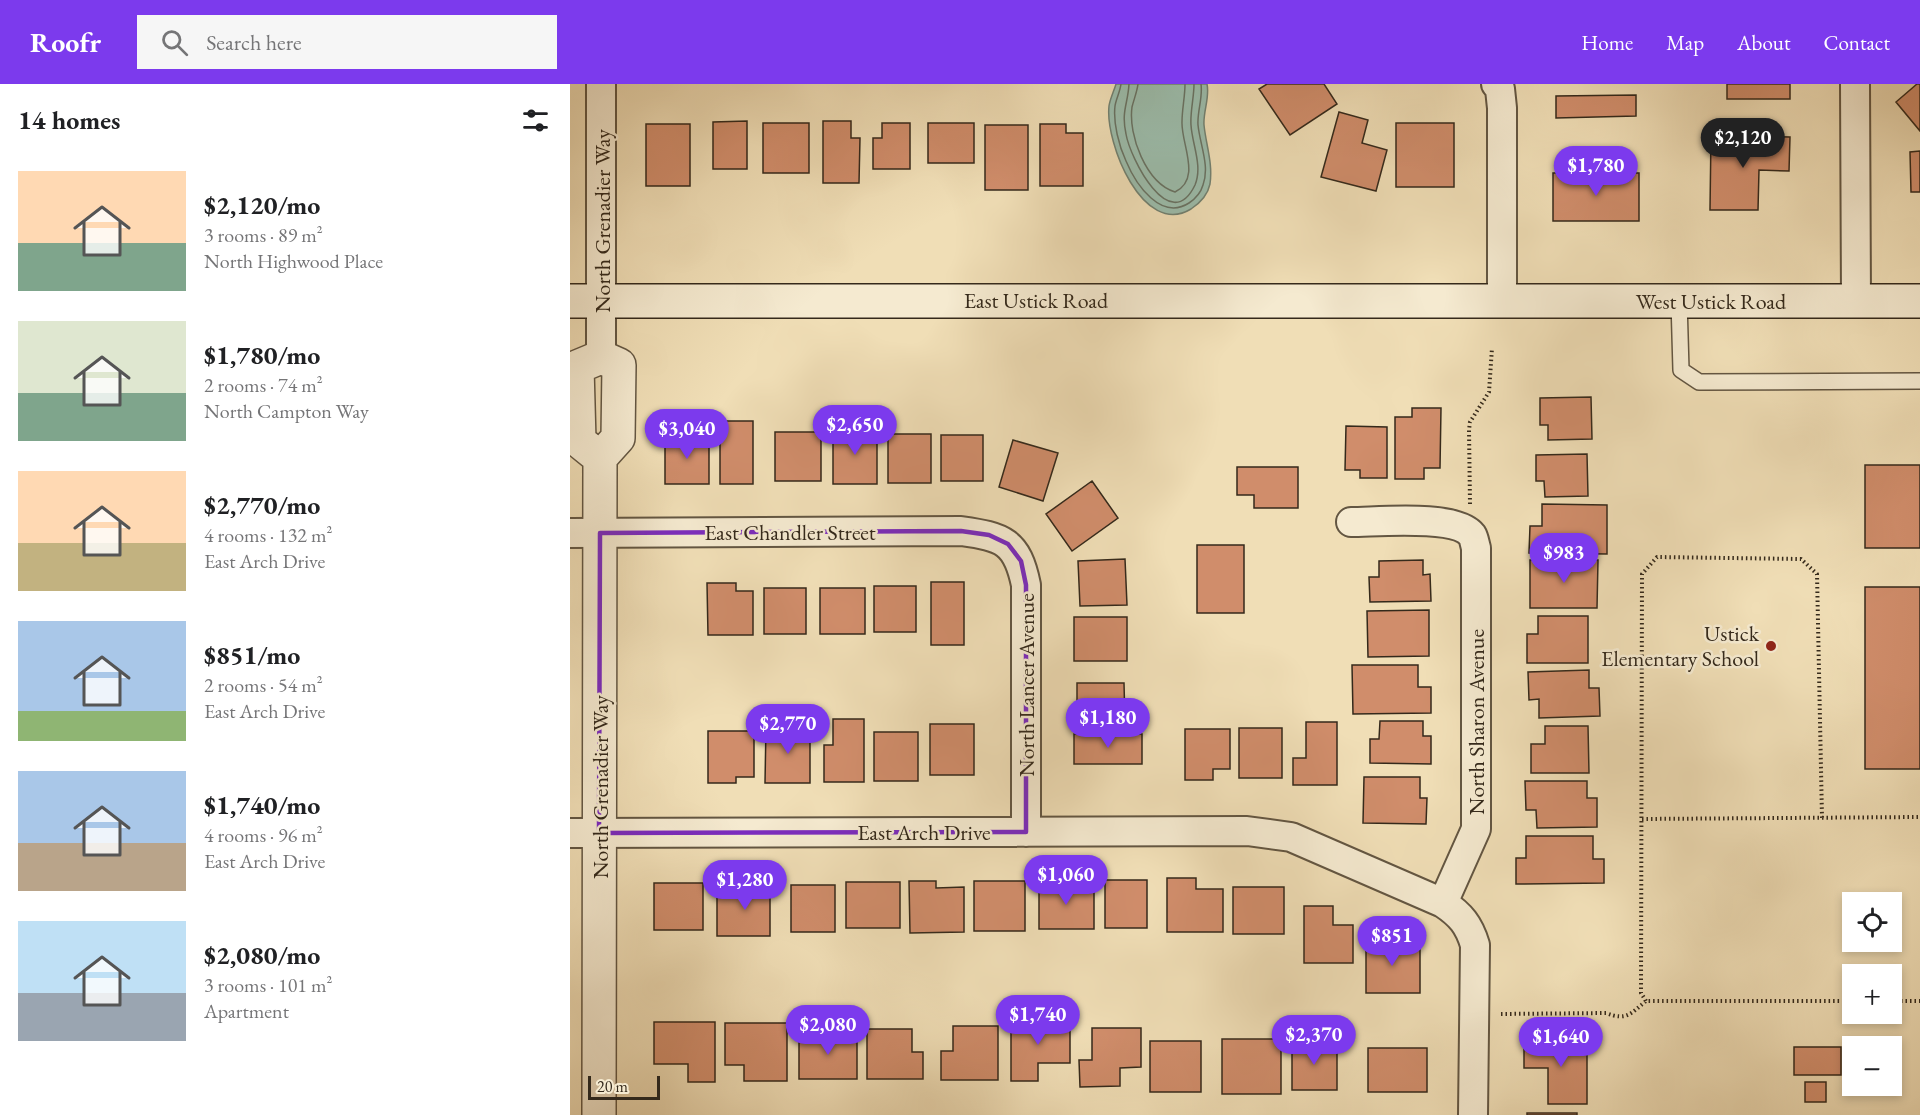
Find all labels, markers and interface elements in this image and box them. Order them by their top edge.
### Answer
search box [137,15,557,69]
text: Roofr [30,24,101,60]
icon: search [158,26,191,59]
text: Search here [206,28,302,57]
text: Home [1581,29,1633,56]
text: Map [1666,29,1704,56]
text: About [1737,29,1790,56]
text: Contact [1823,29,1890,56]
text: 14 homes [18,103,120,137]
icon: filters [519,104,552,137]
pin: $2,120 [1694,118,1792,169]
text: $2,120 [1715,124,1771,150]
street label: North Grenadier Way [588,129,617,313]
pin: $1,780 [1547,146,1645,197]
text: $1,780 [1568,152,1624,178]
text: $2,120/mo [204,188,320,222]
icon: home [66,195,138,267]
text: 3 rooms · 89 m² [204,222,323,248]
text: North Highwood Place [204,248,383,274]
street label: East Ustick Road [964,286,1109,315]
street label: West Ustick Road [1636,287,1787,316]
text: $1,780/mo [204,338,320,372]
icon: home [66,345,138,417]
text: 2 rooms · 74 m² [204,372,323,398]
text: North Campton Way [204,398,369,424]
pin: $2,650 [806,405,904,456]
pin: $3,040 [638,409,736,460]
text: $2,650 [827,411,883,437]
text: $3,040 [659,415,715,441]
text: $2,770/mo [204,488,320,522]
icon: home [66,495,138,567]
street label: East Chandler Street [704,518,876,547]
text: 4 rooms · 132 m² [204,522,332,548]
pin: $983 [1528,533,1600,584]
text: $983 [1544,539,1584,565]
text: East Arch Drive [204,548,325,574]
street label: North Lancer Avenue [1012,593,1041,777]
place label: Ustick Elementary School [1601,619,1760,673]
street label: North Sharon Avenue [1462,629,1491,815]
text: $851/mo [204,638,300,672]
marker: Ustick Elementary School [1764,639,1778,653]
icon: home [66,645,138,717]
text: 2 rooms · 54 m² [204,672,323,698]
street label: North Grenadier Way [586,695,615,879]
text: East Arch Drive [204,698,325,724]
pin: $1,180 [1059,698,1157,749]
pin: $2,770 [739,704,837,755]
text: $1,180 [1080,704,1136,730]
text: $2,770 [760,710,816,736]
text: $1,740/mo [204,788,320,822]
icon: home [66,795,138,867]
street label: East Arch Drive [857,818,991,847]
text: 4 rooms · 96 m² [204,822,323,848]
text: East Arch Drive [204,848,325,874]
pin: $1,060 [1017,855,1115,906]
pin: $1,280 [696,860,794,911]
text: $1,060 [1038,861,1094,887]
text: $1,280 [717,866,773,892]
map controls [1842,892,1902,1096]
button: locate [1842,892,1902,952]
pin: $851 [1356,916,1428,967]
text: $851 [1372,922,1412,948]
text: $2,080/mo [204,938,320,972]
icon: home [66,945,138,1017]
button: + [1842,964,1902,1024]
text: 3 rooms · 101 m² [204,972,332,998]
pin: $1,740 [989,995,1087,1046]
text: Apartment [204,998,289,1024]
text: $1,740 [1010,1001,1066,1027]
pin: $2,080 [779,1005,877,1056]
text: $2,080 [800,1011,856,1037]
pin: $2,370 [1265,1015,1363,1066]
pin: $1,640 [1512,1017,1610,1068]
text: $2,370 [1286,1021,1342,1047]
text: $1,640 [1533,1023,1589,1049]
button: − [1842,1036,1902,1096]
scale bar [588,1073,660,1100]
text: 20 m [597,1076,628,1097]

